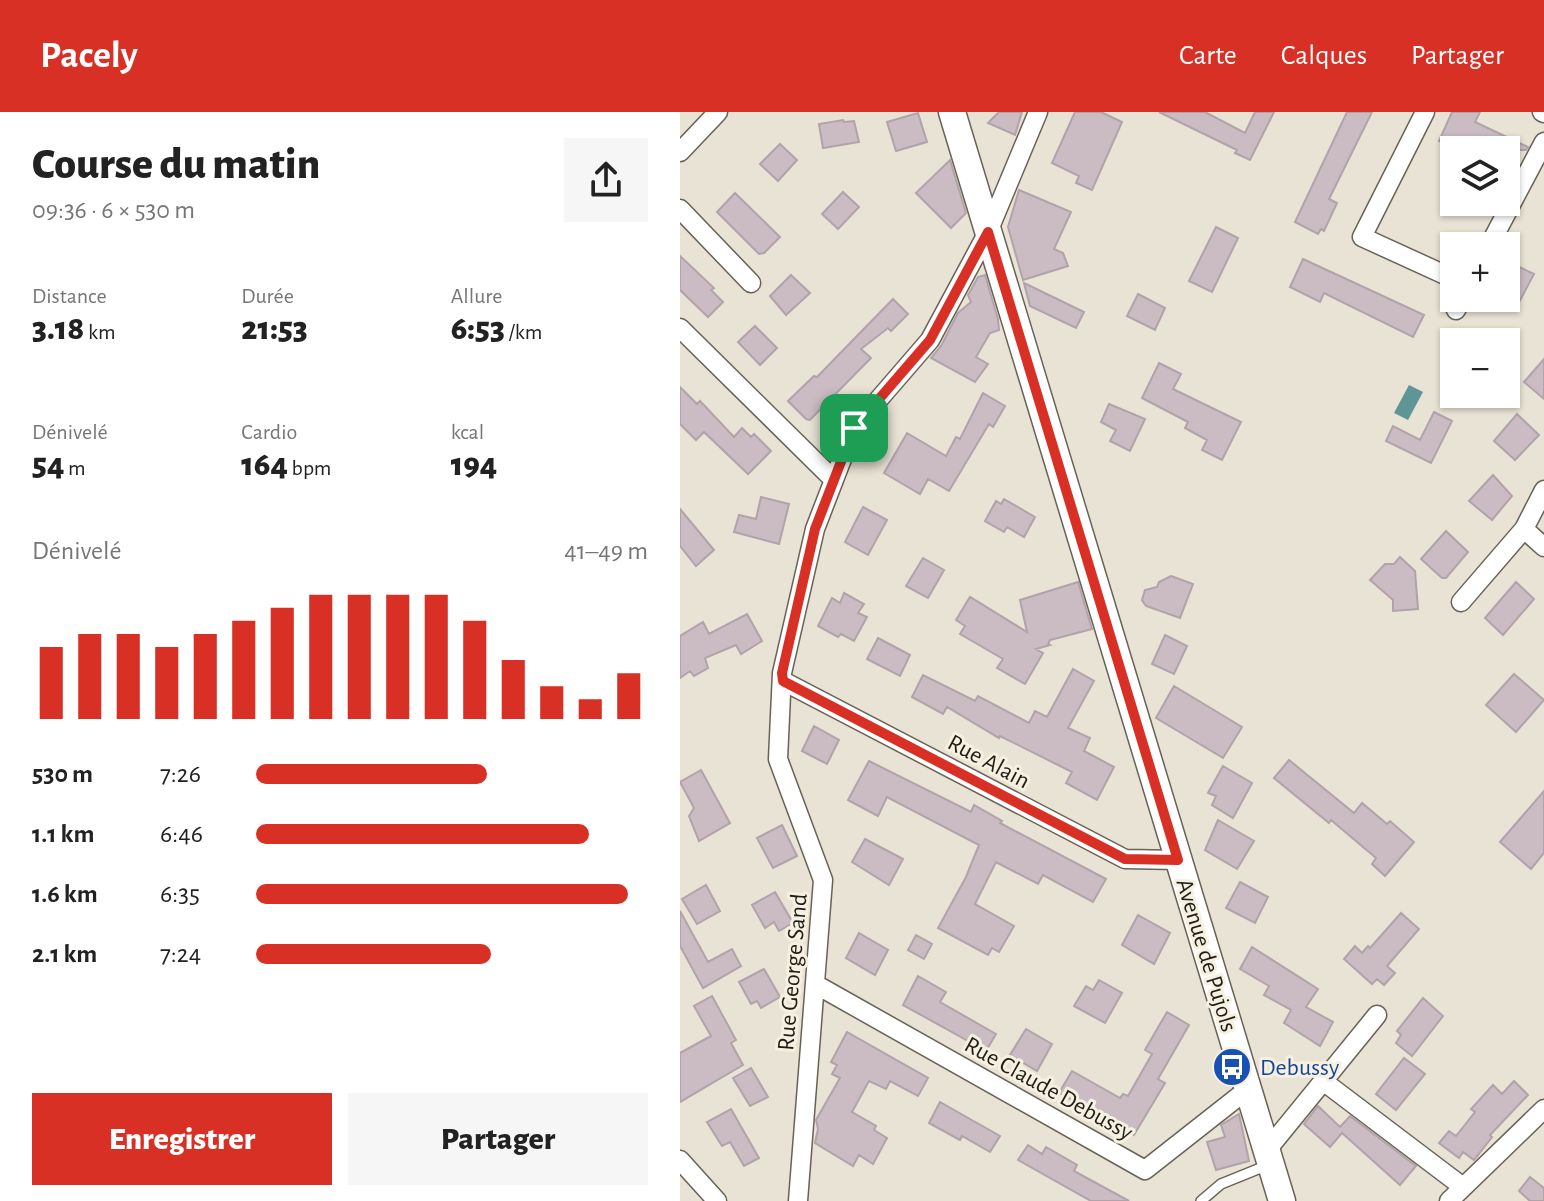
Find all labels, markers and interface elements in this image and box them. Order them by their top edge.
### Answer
text: Pacely [40,37,138,75]
text: Carte [1179,42,1237,70]
text: Calques [1281,42,1367,70]
text: Partager [1411,42,1504,70]
map controls [1440,136,1520,408]
button: layers [1440,136,1520,216]
button: share [564,138,648,222]
text: Course du matin [32,143,320,187]
text: 09:36 · 6 × 530 m [32,197,195,223]
button: + [1440,232,1520,312]
text: Distance [32,285,107,307]
text: Durée [241,285,294,307]
text: Allure [451,285,502,307]
text: 3.18 [32,312,84,346]
text: 21:53 [241,312,308,346]
text: 6:53 [451,312,505,346]
text: km [84,321,116,343]
text: /km [505,321,542,343]
button: − [1440,328,1520,408]
pin [820,394,888,462]
icon: arrive [832,406,876,450]
text: Dénivelé [32,421,108,443]
text: Cardio [241,421,297,443]
text: kcal [451,421,484,443]
text: 54 [32,448,64,482]
text: 164 [241,448,288,482]
text: 194 [451,448,497,482]
text: m [64,457,86,479]
text: bpm [288,457,331,479]
text: Dénivelé [32,538,122,564]
text: 41–49 m [564,538,648,564]
street label: Rue Alain [944,730,1034,793]
text: 530 m [32,761,93,787]
text: 7:26 [160,761,201,787]
text: 1.1 km [32,821,94,847]
text: 6:46 [160,821,203,847]
street label: Avenue de Pujols [1171,876,1241,1035]
text: 1.6 km [32,881,98,907]
text: 6:35 [160,881,200,907]
street label: Rue George Sand [774,893,812,1052]
text: 2.1 km [32,941,97,967]
text: 7:24 [160,941,201,967]
street label: Rue Claude Debussy [960,1033,1137,1145]
bus stop icon: Debussy [1211,1046,1253,1088]
place label: Debussy [1260,1056,1339,1080]
button: Enregistrer [32,1093,332,1185]
button: Partager [348,1093,648,1185]

